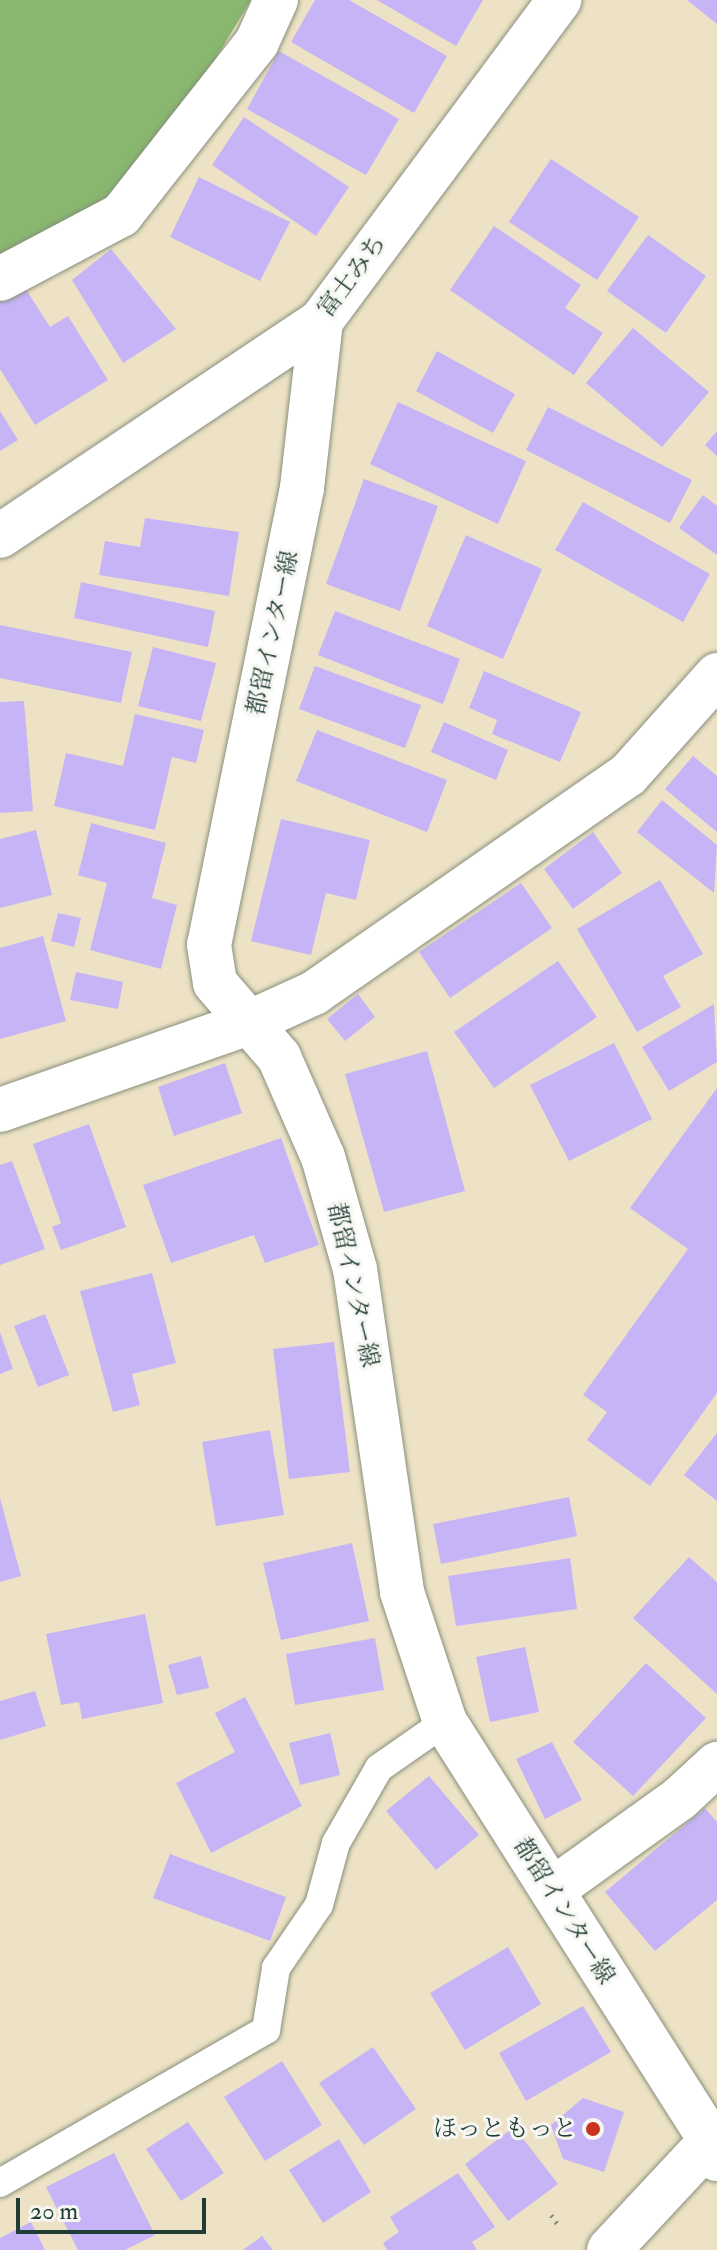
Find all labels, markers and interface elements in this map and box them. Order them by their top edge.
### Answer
street label: 富士みち [312,229,392,323]
street label: 都留インター線 [241,548,305,718]
street label: 都留インター線 [321,1200,385,1370]
street label: 都留インター線 [507,1832,621,1990]
place label: ほっともっと [433,2115,577,2143]
marker: ほっともっと [584,2120,602,2138]
scale bar [20,2182,210,2232]
text: 20 m [30,2196,78,2227]

